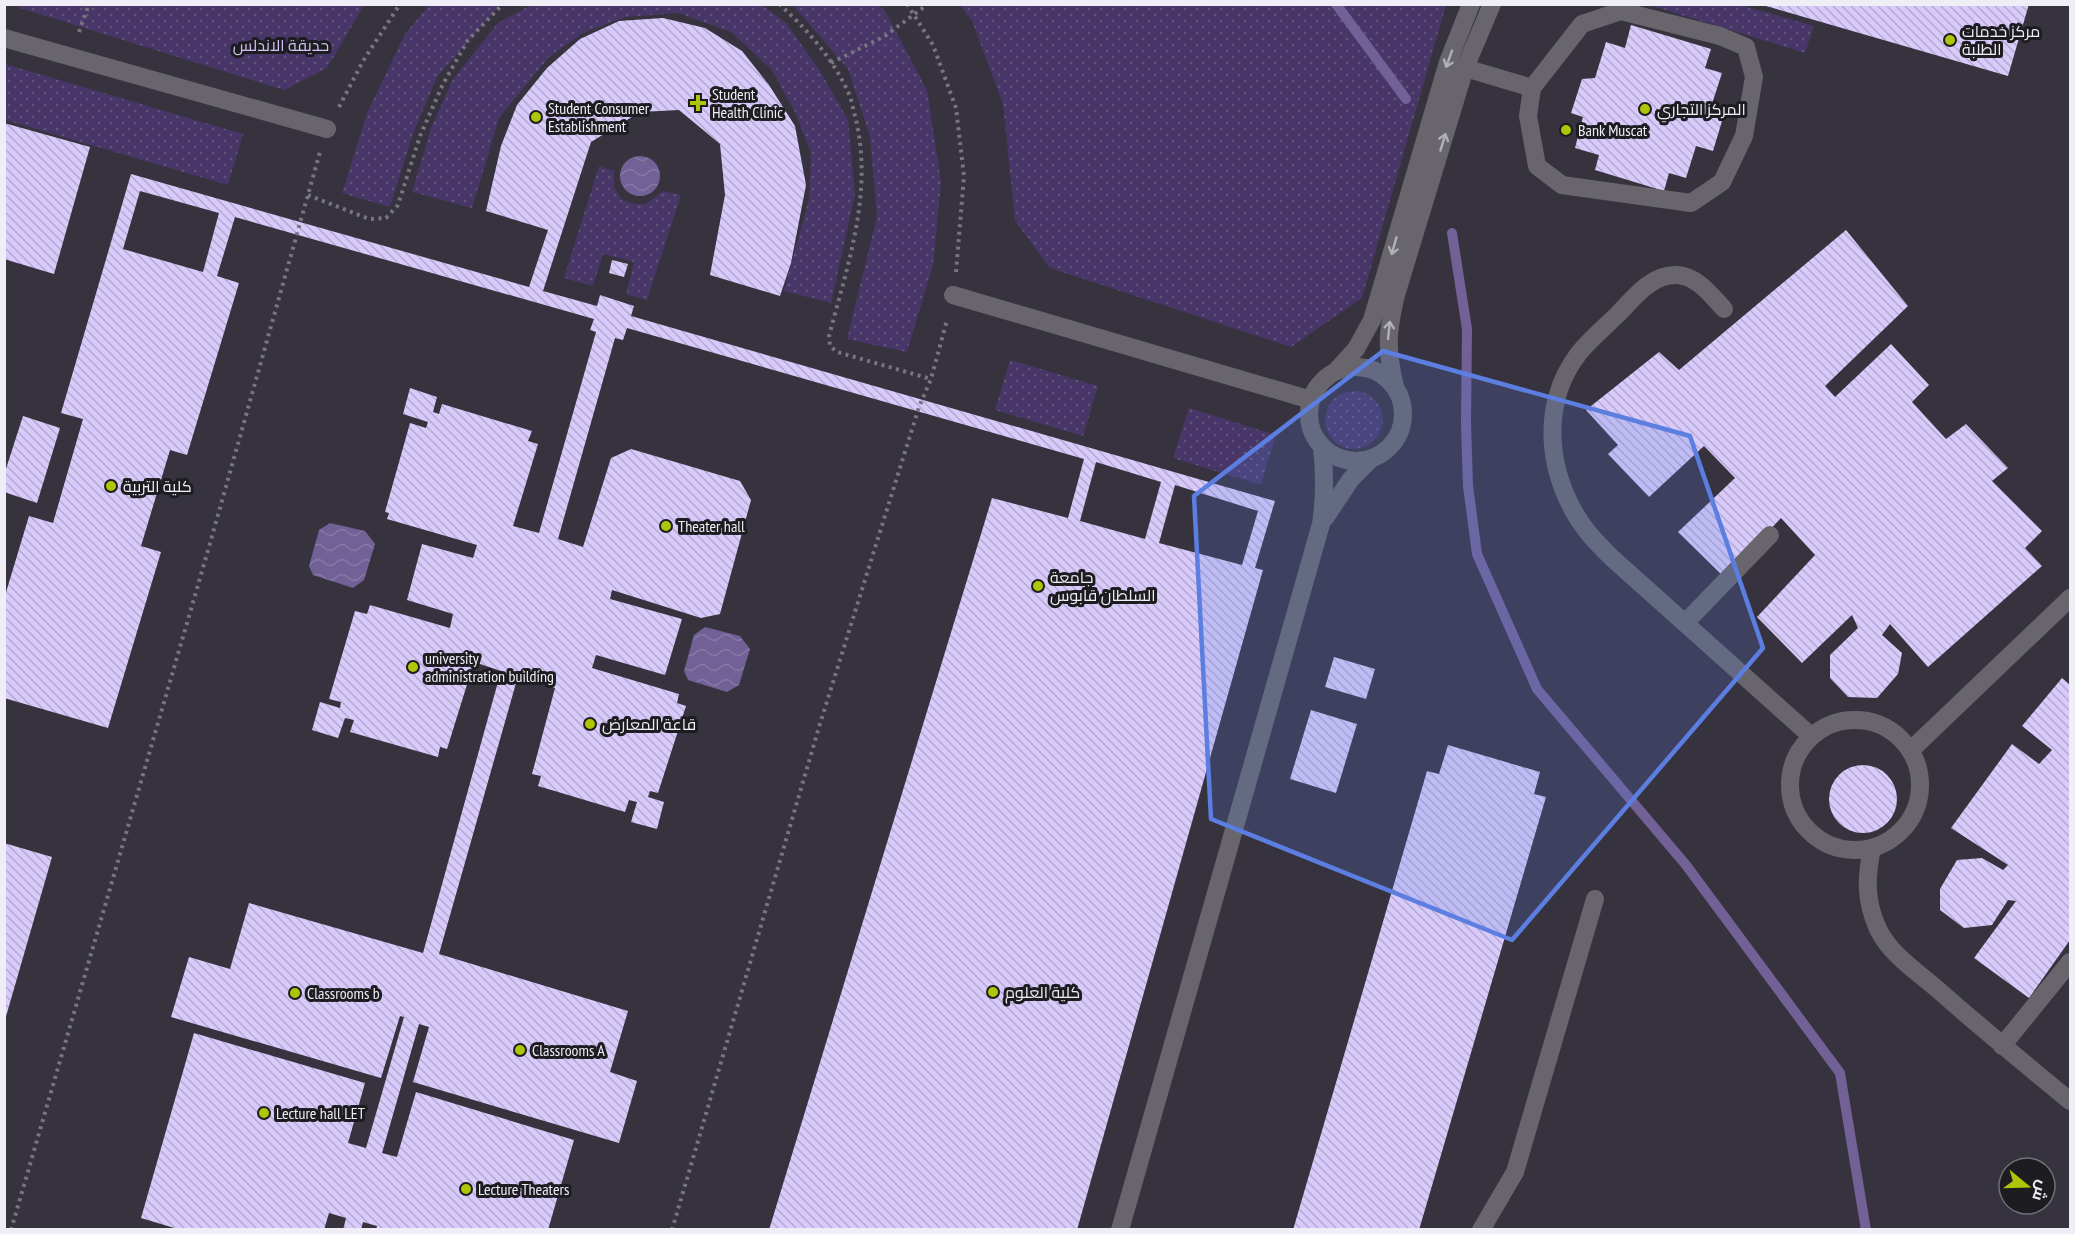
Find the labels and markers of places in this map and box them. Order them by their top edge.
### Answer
place label: مركز خدمات الطلبة [1962,21,2040,59]
marker: مركز خدمات الطلبة [1943,33,1957,47]
place label: Student Health Clinic [712,84,783,122]
marker: Student Health Clinic [689,94,707,112]
place label: Student Consumer Establishment [548,98,650,136]
place label: المركز التجاري [1657,99,1746,123]
marker: المركز التجاري [1638,102,1652,116]
marker: Student Consumer Establishment [529,110,543,124]
place label: Bank Muscat [1578,120,1648,140]
marker: Bank Muscat [1559,123,1573,137]
place label: كلية التربية [123,476,192,496]
marker: كلية التربية [104,479,118,493]
place label: Theater hall [678,516,745,536]
marker: Theater hall [659,519,673,533]
place label: جامعة السلطان قابوس [1050,567,1155,606]
marker: جامعة السلطان قابوس [1031,579,1045,593]
place label: university administration building [425,648,554,686]
marker: university administration building [406,660,420,674]
place label: قاعة المعارض [602,714,696,735]
marker: قاعة المعارض [583,717,597,731]
place label: كلية العلوم [1005,982,1080,1004]
place label: Classrooms b [307,983,380,1003]
marker: كلية العلوم [986,985,1000,999]
marker: Classrooms b [288,986,302,1000]
place label: Classrooms A [532,1040,605,1060]
marker: Classrooms A [513,1043,527,1057]
place label: Lecture hall LET [276,1103,365,1123]
marker: Lecture hall LET [257,1106,271,1120]
place label: Lecture Theaters [478,1179,569,1199]
marker: Lecture Theaters [459,1182,473,1196]

